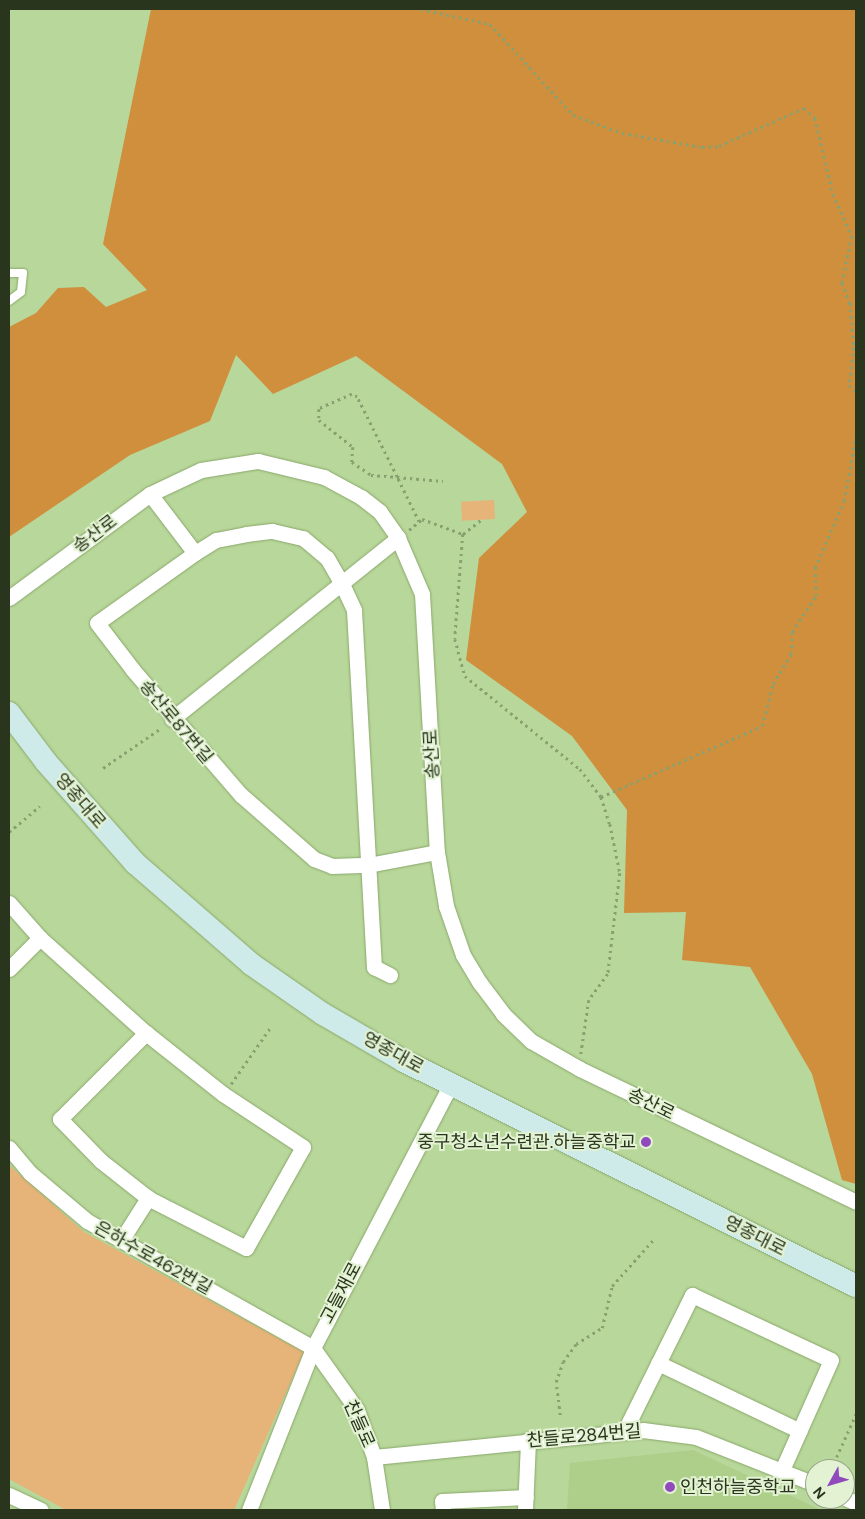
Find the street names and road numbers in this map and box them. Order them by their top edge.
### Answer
street label: 송산로 [69,510,121,558]
street label: 송산로87번길 [135,676,217,768]
street label: 송산로 [420,729,444,779]
street label: 영종대로 [50,769,110,833]
street label: 영종대로 [359,1027,427,1079]
street label: 송산로 [624,1083,678,1125]
street label: 영종대로 [721,1211,789,1261]
street label: 은하수로462번길 [90,1217,216,1299]
street label: 고들재로 [316,1259,366,1327]
street label: 찬들로 [339,1397,379,1451]
street label: 찬들로284번길 [526,1420,642,1452]

